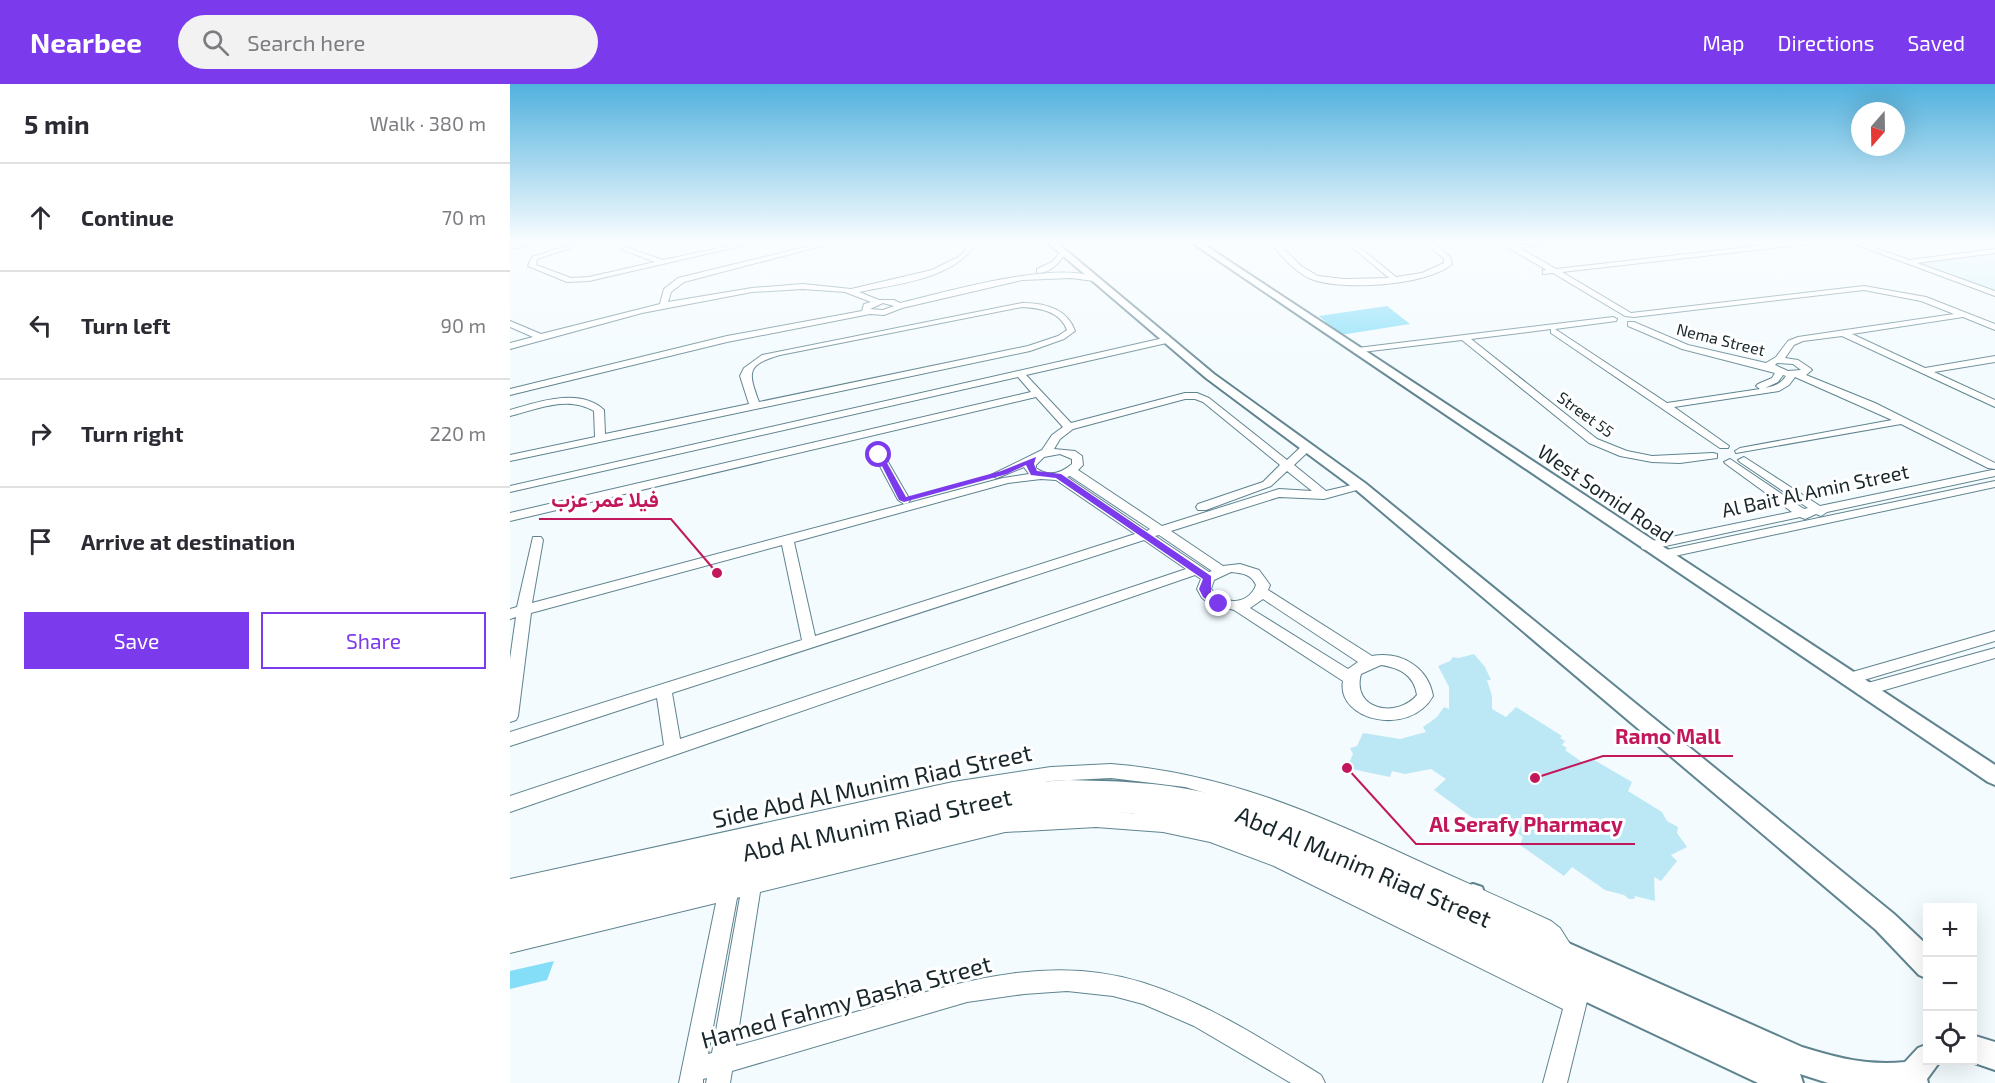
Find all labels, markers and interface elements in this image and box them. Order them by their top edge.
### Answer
search box [178,15,598,69]
text: Nearbee [30,25,142,59]
icon: search [199,26,232,59]
text: Search here [247,29,365,55]
text: Map [1702,30,1745,55]
text: Directions [1778,30,1874,55]
text: Saved [1907,30,1965,55]
north arrow [1851,102,1905,156]
text: 5 min [24,108,90,139]
text: Walk · 380 m [369,111,486,135]
icon: ahead [24,201,57,234]
text: Continue [81,204,174,230]
text: 70 m [442,205,486,229]
icon: left [24,309,57,342]
text: Turn left [81,312,170,338]
text: 90 m [441,313,486,337]
street label: Nema Street [1675,319,1767,359]
street label: Street 55 [1554,387,1618,441]
icon: right [24,417,57,450]
text: Turn right [81,420,183,446]
text: 220 m [429,421,486,445]
street label: West Somid Road [1534,439,1678,547]
route start [865,441,891,467]
street label: Al Bait Al Amin Street [1719,458,1911,522]
callout: فيلا عمر عزب [539,480,671,519]
text: فيلا عمر عزب [551,486,659,513]
icon: arrive [24,525,57,558]
text: Arrive at destination [81,528,295,554]
route end [1205,590,1231,616]
button: Save [24,612,249,669]
button: Share [261,612,486,669]
callout: Ramo Mall [1603,717,1733,756]
text: Ramo Mall [1615,723,1721,748]
street label: Side Abd Al Munim Riad Street [709,737,1035,833]
street label: Abd Al Munim Riad Street [739,781,1015,867]
street label: Abd Al Munim Riad Street [1232,799,1496,933]
callout: Al Serafy Pharmacy [1416,805,1635,844]
text: Al Serafy Pharmacy [1429,811,1623,837]
map controls [1923,903,1977,1065]
button: + [1923,903,1977,957]
street label: Hamed Fahmy Basha Street [698,948,994,1054]
button: − [1923,957,1977,1011]
button: locate [1923,1011,1977,1065]

